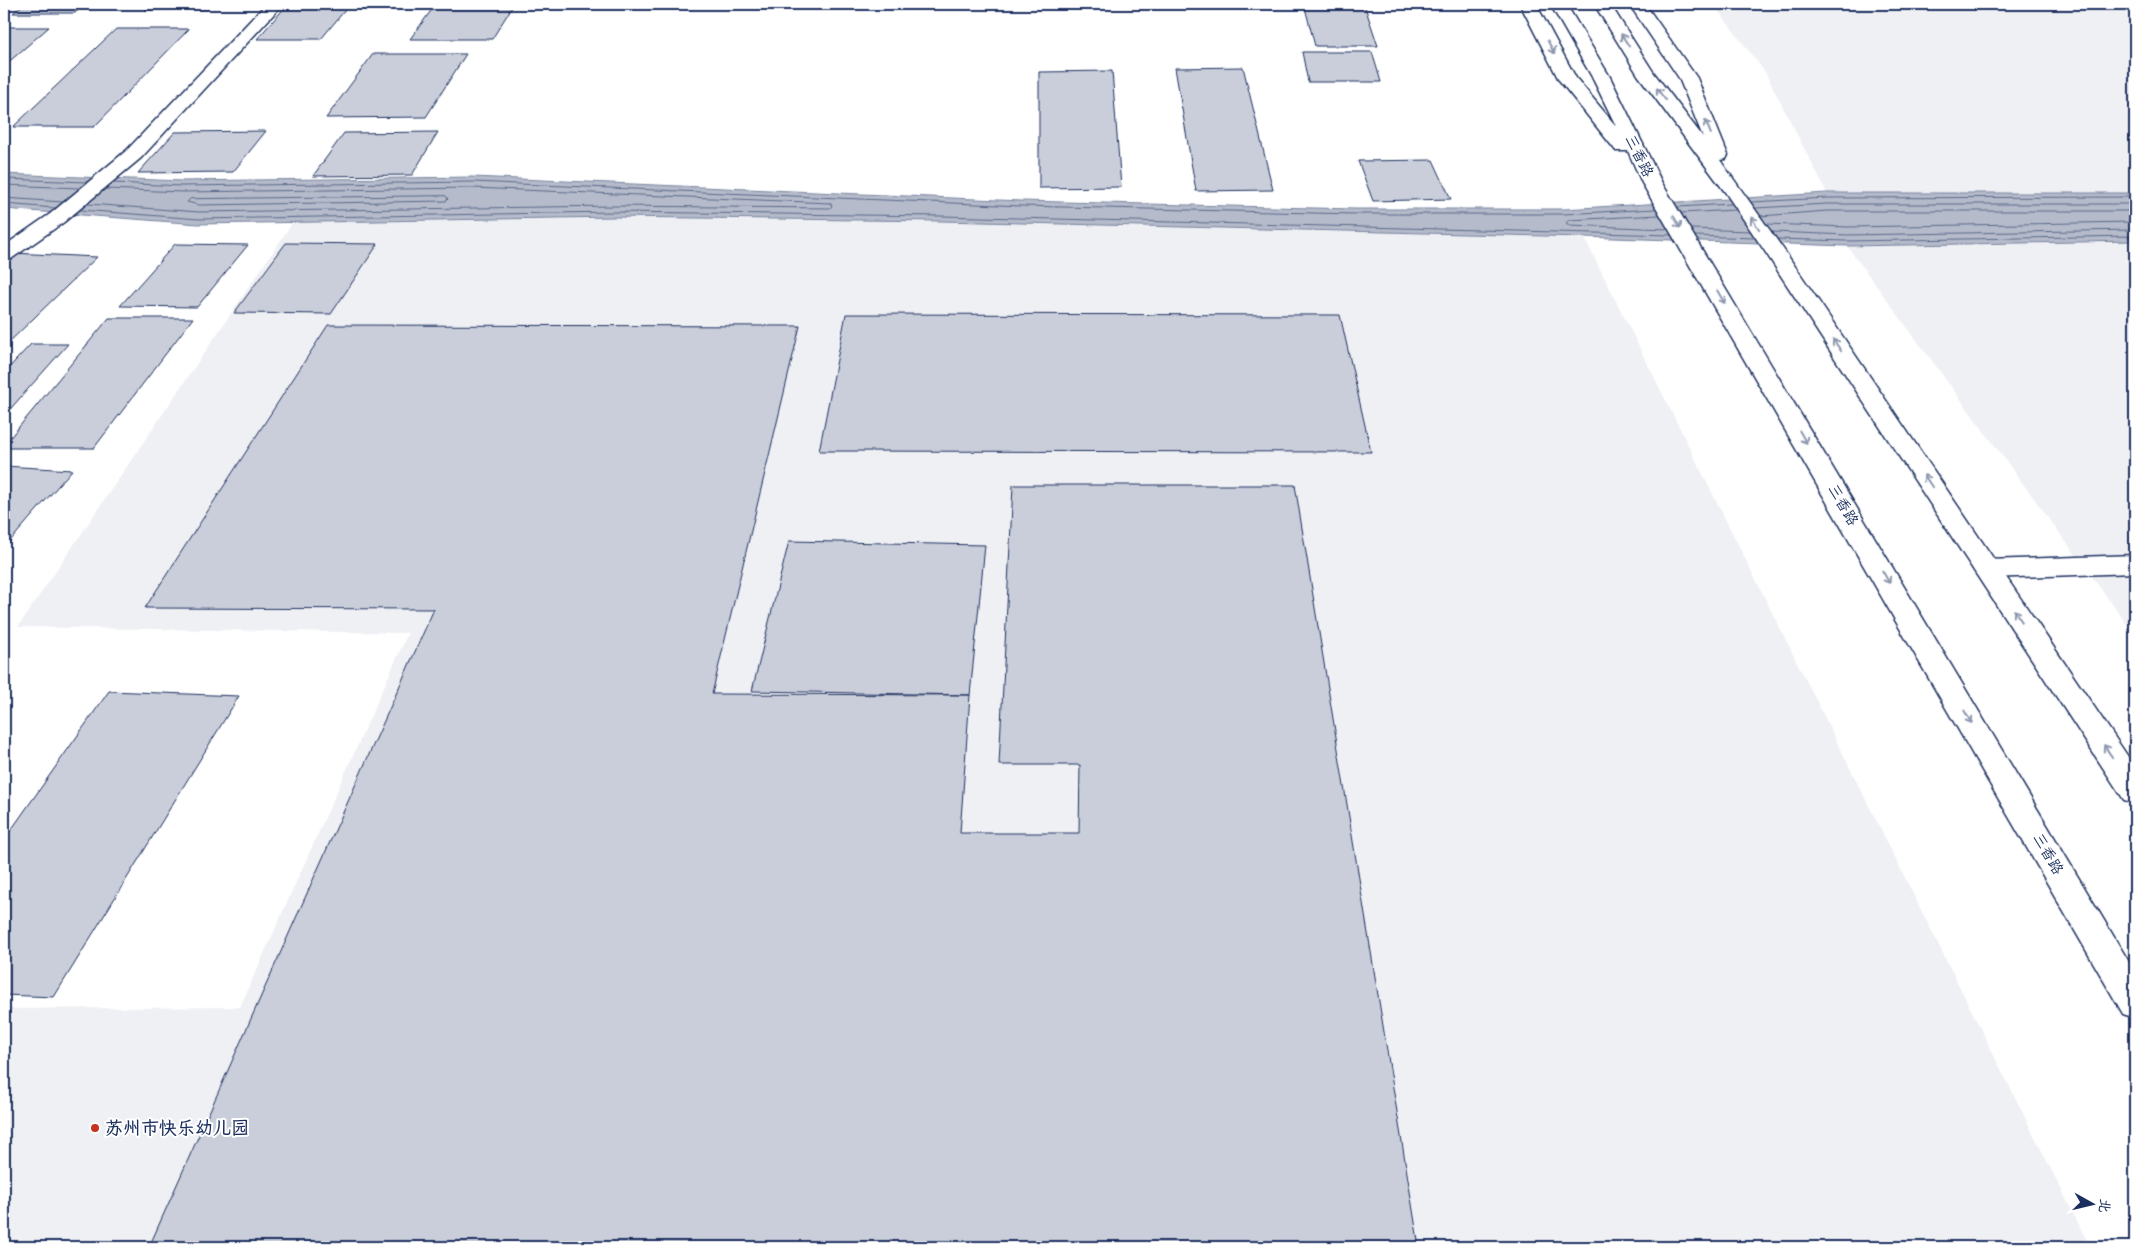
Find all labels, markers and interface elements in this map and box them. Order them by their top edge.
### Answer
one-way arrow [1619,33,1629,47]
one-way arrow [1546,39,1556,53]
one-way arrow [1656,87,1666,101]
one-way arrow [1703,120,1712,135]
street label: 三香路 [1621,132,1657,180]
one-way arrow [1672,214,1682,228]
one-way arrow [1750,216,1760,230]
one-way arrow [1716,290,1726,305]
one-way arrow [1832,339,1842,353]
one-way arrow [1799,430,1809,444]
one-way arrow [1923,474,1933,488]
street label: 三香路 [1824,481,1862,529]
one-way arrow [1881,570,1891,584]
one-way arrow [2013,609,2023,623]
one-way arrow [1963,710,1973,724]
one-way arrow [2103,744,2113,758]
street label: 三香路 [2029,830,2067,878]
place label: 苏州市快乐幼儿园 [105,1117,249,1140]
marker: 苏州市快乐幼儿园 [89,1122,101,1134]
north arrow [2066,1178,2116,1228]
text: 北 [2095,1198,2114,1214]

